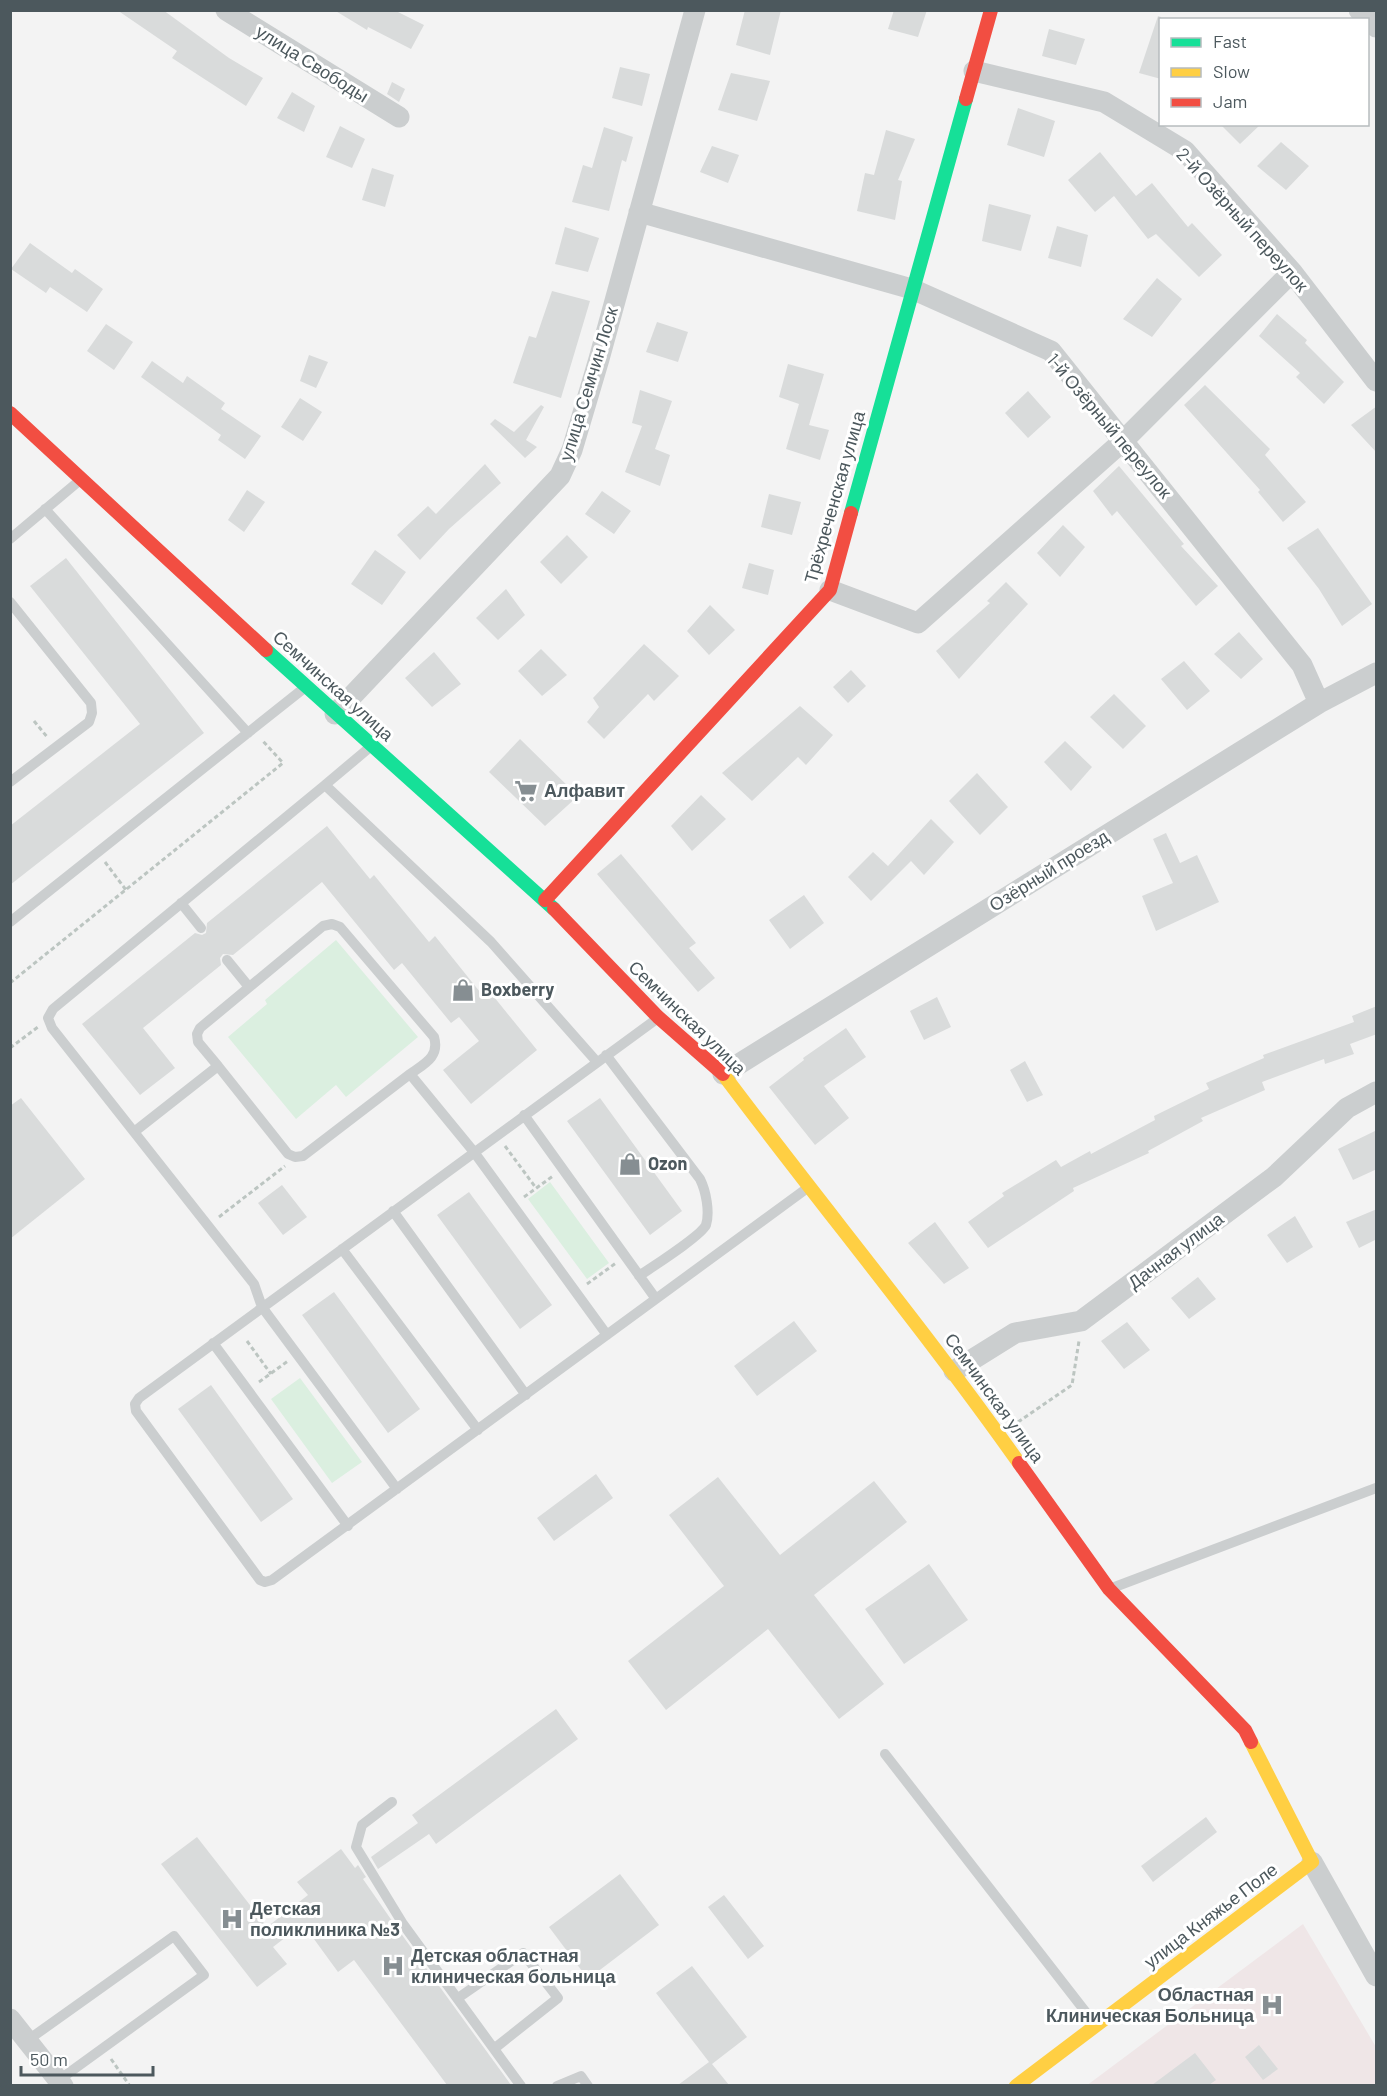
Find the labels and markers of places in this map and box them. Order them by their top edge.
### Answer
supermarket icon: Алфавит [513,778,539,804]
place label: Алфавит [544,779,625,801]
shop icon: Boxberry [450,977,476,1003]
place label: Boxberry [481,978,554,1000]
shop icon: Ozon [617,1151,643,1177]
place label: Ozon [648,1152,687,1174]
place label: Детская поликлиника №3 [250,1897,400,1940]
hospital icon: Детская поликлиника №3 [219,1906,245,1932]
place label: Детская областная клиническая больница [411,1944,616,1987]
hospital icon: Детская областная клиническая больница [380,1953,406,1979]
place label: Областная Клиническая Больница [1046,1983,1255,2026]
hospital icon: Областная Клиническая Больница [1259,1992,1285,2018]

